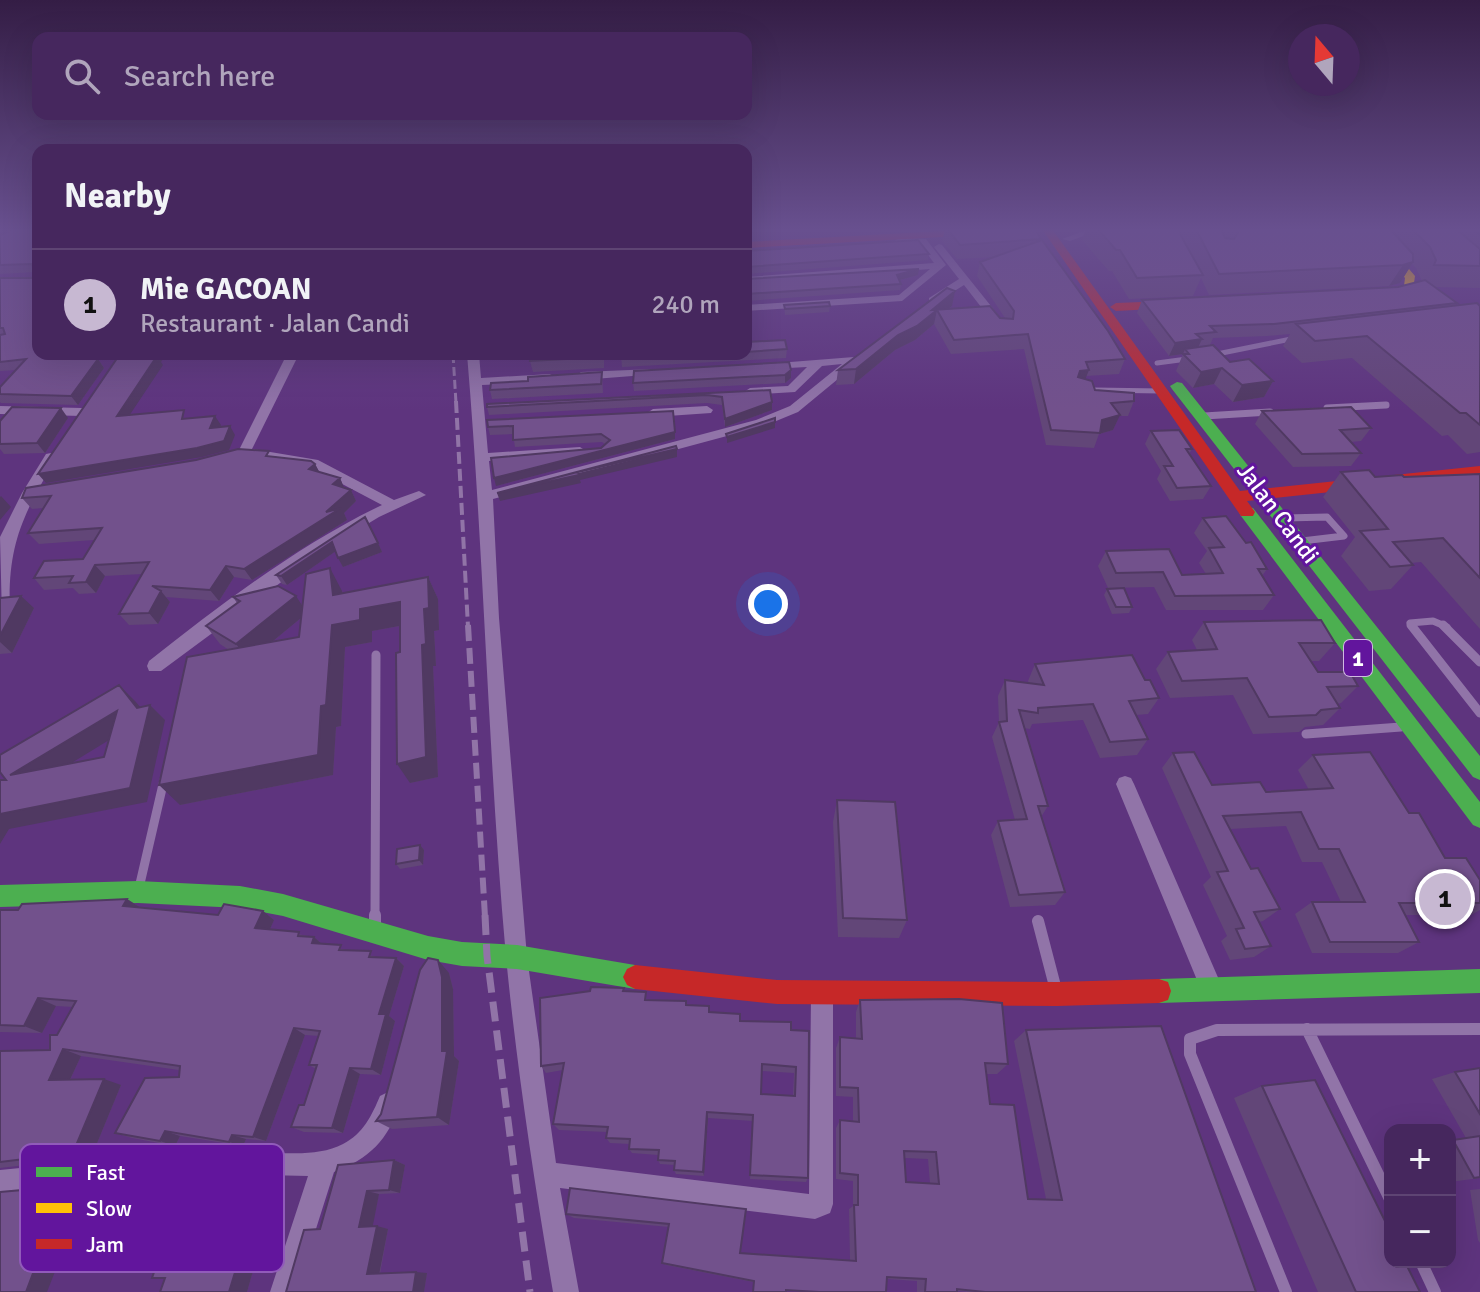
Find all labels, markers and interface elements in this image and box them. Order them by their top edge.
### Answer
north arrow [1288,24,1360,96]
search box [32,32,752,120]
icon: search [60,54,104,98]
text: Search here [124,58,275,95]
text: Nearby [64,175,171,217]
text: Mie GACOAN [140,271,312,308]
text: 1 [83,289,97,321]
text: 240 m [651,289,720,321]
text: Restaurant · Jalan Candi [140,308,410,340]
street label: Jalan Candi [1230,457,1326,569]
your location [748,584,788,624]
road number: 1 [1344,640,1372,676]
pin: 1 [1419,869,1471,929]
map controls [1384,1124,1456,1268]
button: + [1384,1124,1456,1196]
legend [20,1144,284,1272]
text: Fast [86,1159,126,1186]
text: Slow [86,1195,132,1222]
button: − [1384,1196,1456,1268]
text: Jam [86,1231,124,1258]

